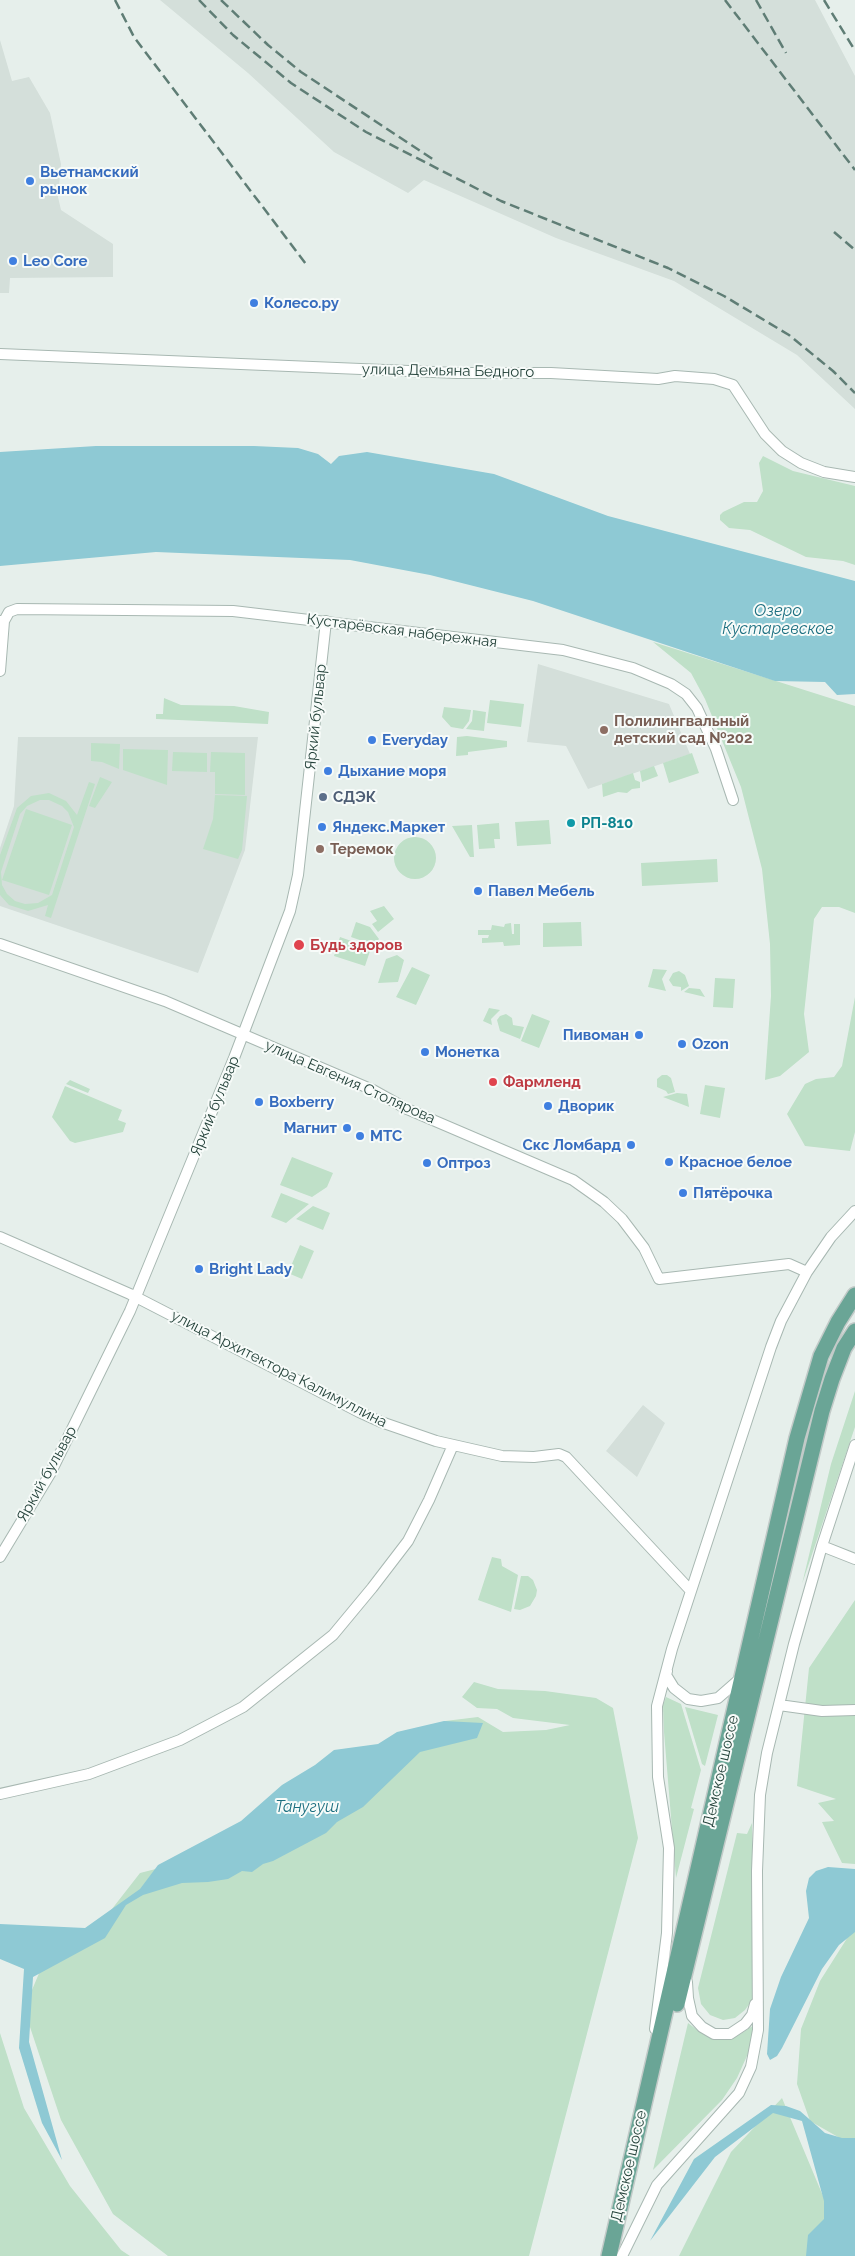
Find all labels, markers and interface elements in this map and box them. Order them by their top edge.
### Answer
place label: Вьетнамский рынок [40,163,139,198]
marker: Вьетнамский рынок [24,175,36,187]
place label: Leo Core [23,252,87,270]
marker: Leo Core [7,255,19,267]
place label: Колесо.ру [264,294,339,312]
marker: Колесо.ру [248,297,260,309]
street label: улица Демьяна Бедного [362,360,534,382]
water label: Озеро Кустаревское [722,601,834,639]
street label: Кустарёвская набережная [306,610,498,652]
street label: Яркий бульвар [301,663,331,771]
place label: Полилингвальный детский сад №202 [614,712,753,747]
marker: Полилингвальный детский сад №202 [598,724,610,736]
place label: Everyday [382,731,448,749]
marker: Everyday [366,734,378,746]
place label: Дыхание моря [338,762,446,780]
marker: Дыхание моря [322,765,334,777]
place label: СДЭК [333,788,376,806]
marker: СДЭК [317,791,329,803]
place label: РП-810 [581,814,633,832]
marker: РП-810 [565,817,577,829]
place label: Яндекс.Маркет [332,818,445,836]
marker: Яндекс.Маркет [316,821,328,833]
place label: Теремок [330,840,394,858]
marker: Теремок [314,843,326,855]
place label: Павел Мебель [488,882,595,900]
marker: Павел Мебель [472,885,484,897]
place label: Будь здоров [310,936,402,954]
marker: Будь здоров [292,938,306,952]
place label: Пивоман [563,1026,629,1044]
marker: Пивоман [633,1029,645,1041]
place label: Ozon [692,1035,729,1053]
street label: улица Евгения Столярова [262,1036,438,1128]
marker: Ozon [676,1038,688,1050]
place label: Монетка [435,1043,500,1061]
marker: Монетка [419,1046,431,1058]
street label: Яркий бульвар [187,1053,243,1159]
place label: Фармленд [503,1073,581,1091]
marker: Фармленд [487,1076,499,1088]
place label: Boxberry [269,1093,334,1111]
marker: Boxberry [253,1096,265,1108]
place label: Дворик [558,1097,615,1115]
marker: Дворик [542,1100,554,1112]
place label: Магнит [283,1119,337,1137]
marker: Магнит [341,1122,353,1134]
place label: МТС [370,1127,402,1145]
marker: МТС [354,1130,366,1142]
place label: Скс Ломбард [522,1136,621,1154]
marker: Скс Ломбард [625,1139,637,1151]
place label: Красное белое [679,1153,792,1171]
place label: Оптроз [437,1154,491,1172]
marker: Красное белое [663,1156,675,1168]
marker: Оптроз [421,1157,433,1169]
place label: Пятёрочка [693,1184,773,1202]
marker: Пятёрочка [677,1187,689,1199]
place label: Bright Lady [209,1260,292,1278]
marker: Bright Lady [193,1263,205,1275]
street label: улица Архитектора Калимуллина [168,1307,390,1431]
street label: Яркий бульвар [13,1423,81,1525]
street label: Демское шоссе [699,1714,743,1828]
water label: Танугуш [275,1797,339,1817]
street label: Демское шоссе [607,2109,651,2223]

